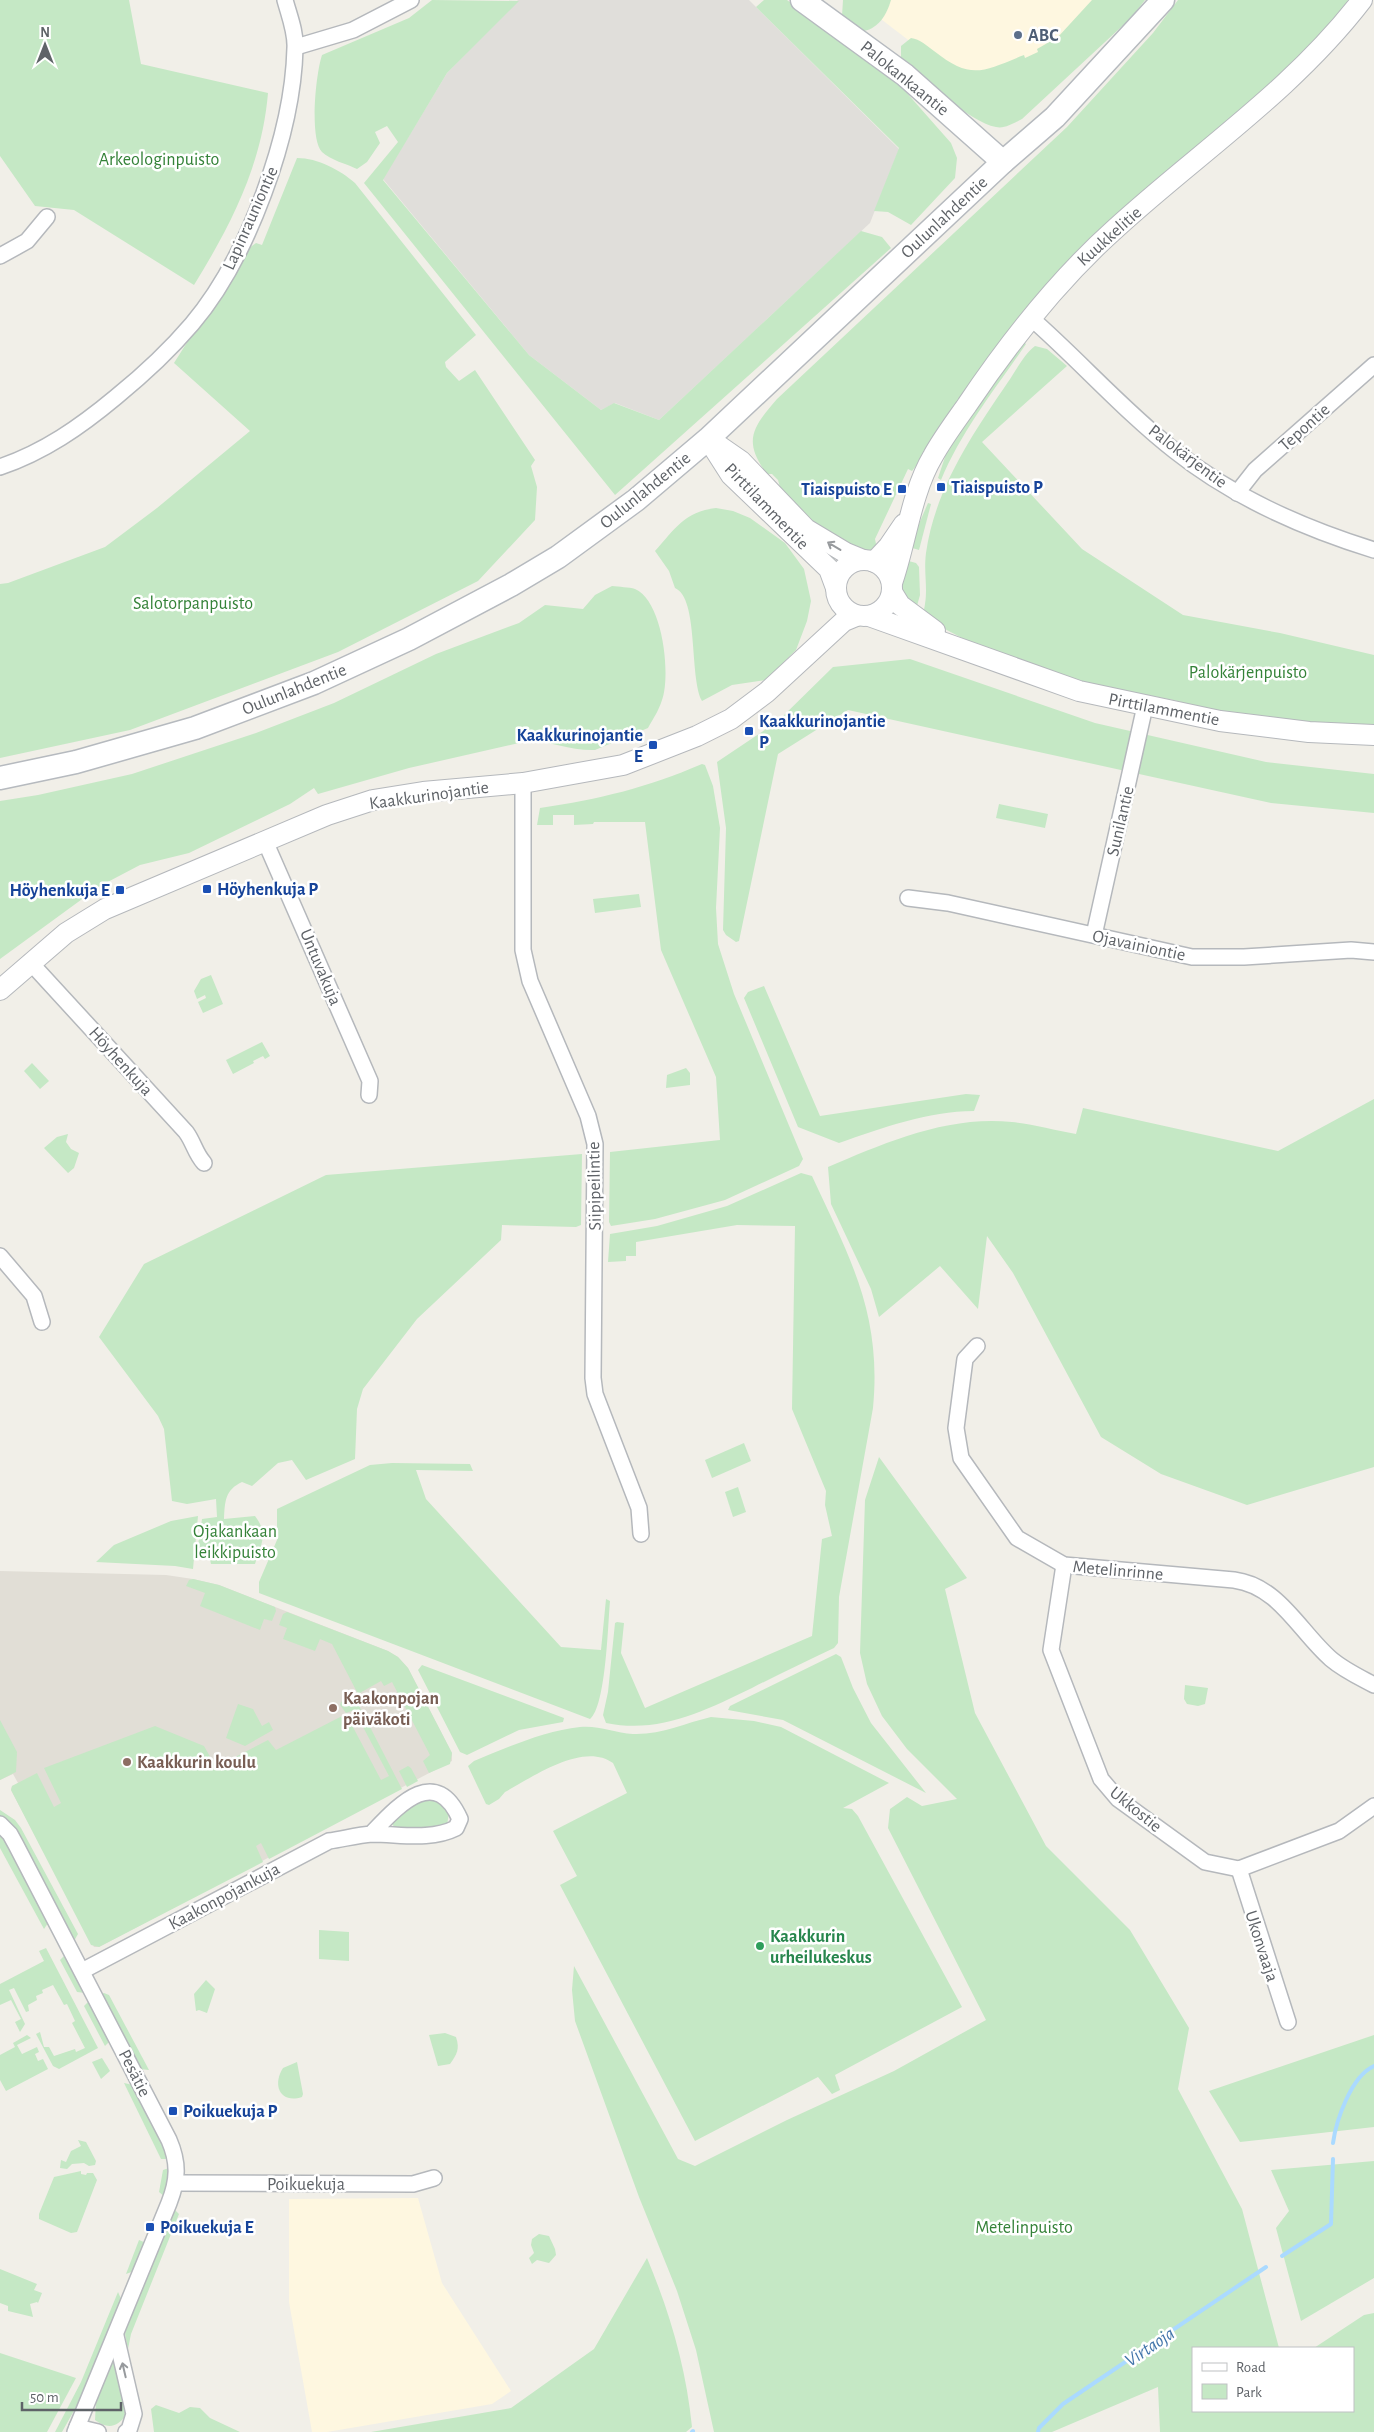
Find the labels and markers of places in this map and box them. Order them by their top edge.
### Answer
place label: ABC [1028,27,1059,45]
marker: ABC [1012,29,1024,41]
place label: Tiaispuisto P [951,479,1043,497]
place label: Tiaispuisto E [801,481,892,499]
marker: Tiaispuisto P [935,481,947,493]
marker: Tiaispuisto E [896,483,908,495]
place label: Kaakkurinojantie P [759,713,886,752]
marker: Kaakkurinojantie P [743,725,755,737]
place label: Kaakkurinojantie E [516,727,643,766]
marker: Kaakkurinojantie E [647,739,659,751]
place label: Höyhenkuja P [217,881,318,899]
place label: Höyhenkuja E [10,882,110,900]
marker: Höyhenkuja P [201,883,213,895]
marker: Höyhenkuja E [114,884,126,896]
place label: Kaakonpojan päiväkoti [343,1690,439,1729]
marker: Kaakonpojan päiväkoti [327,1702,339,1714]
place label: Kaakkurin koulu [137,1754,257,1772]
marker: Kaakkurin koulu [121,1756,133,1768]
place label: Kaakkurin urheilukeskus [770,1928,872,1967]
marker: Kaakkurin urheilukeskus [754,1940,766,1952]
place label: Poikuekuja P [183,2103,278,2121]
marker: Poikuekuja P [167,2105,179,2117]
place label: Poikuekuja E [160,2219,254,2237]
marker: Poikuekuja E [144,2221,156,2233]

